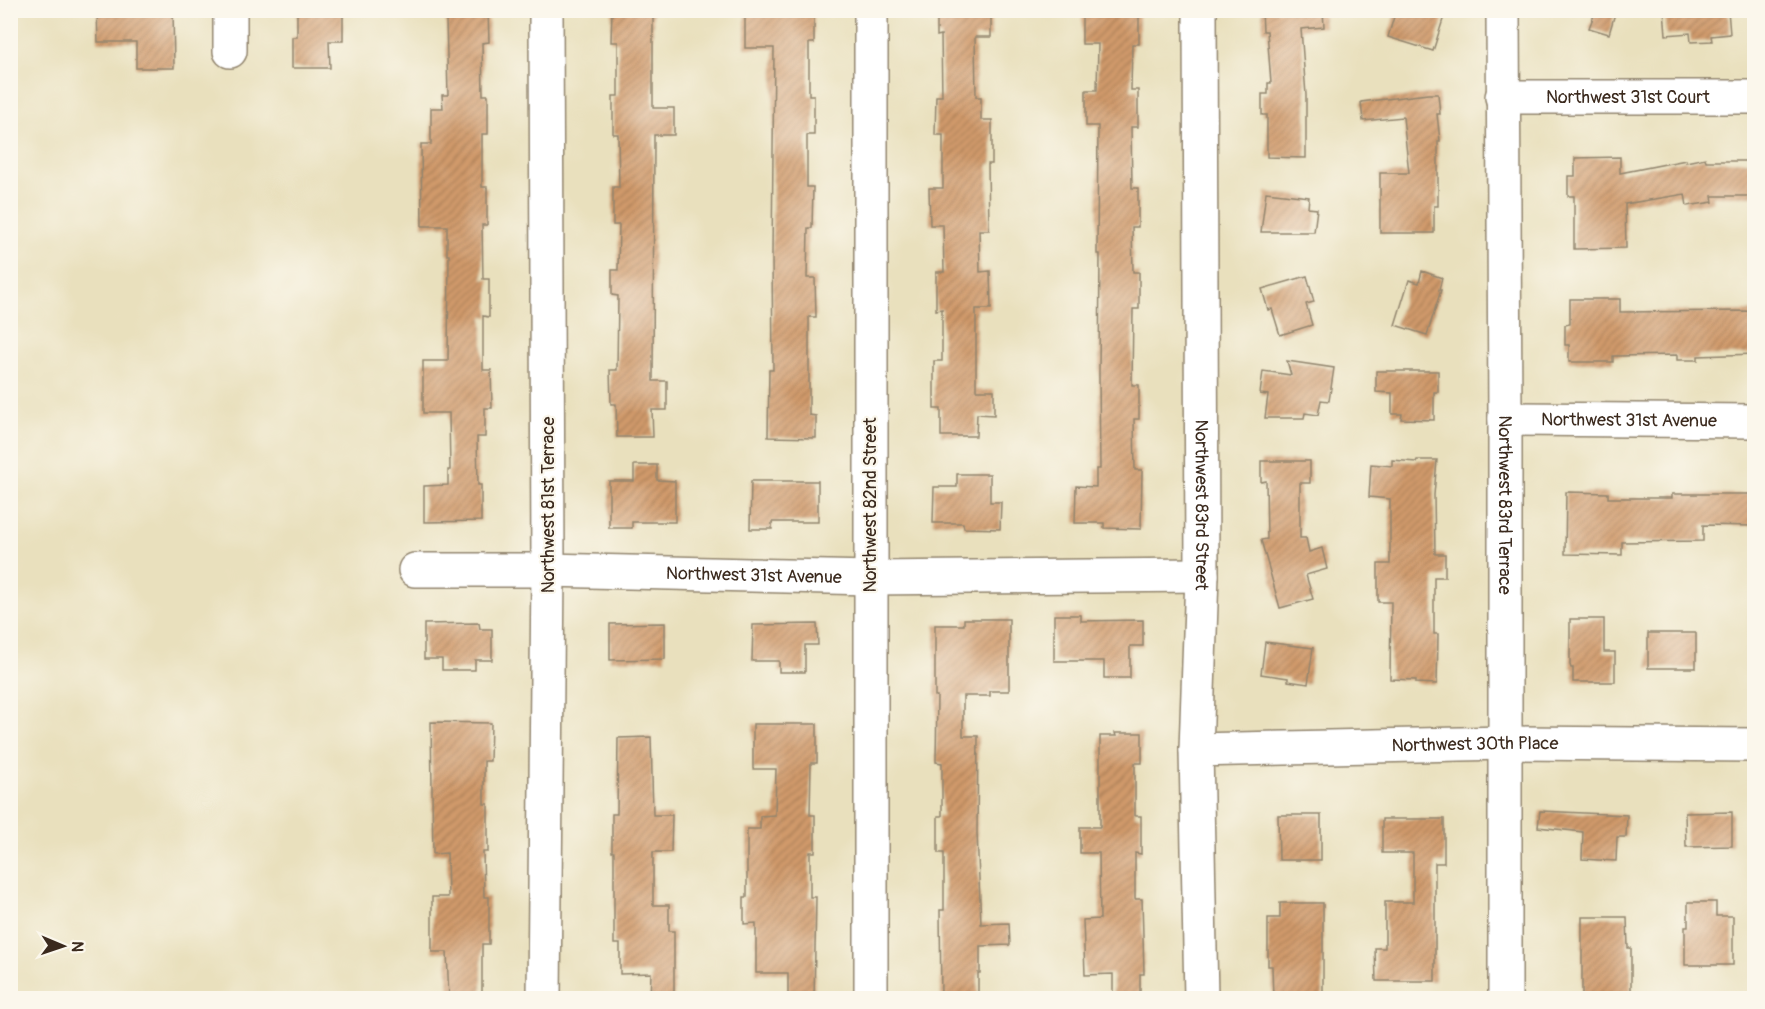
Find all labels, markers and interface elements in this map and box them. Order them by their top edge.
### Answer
street label: Northwest 31st Court [1546,86,1711,109]
street label: Northwest 31st Avenue [1541,408,1717,433]
street label: Northwest 83rd Terrace [1493,415,1516,595]
street label: Northwest 81st Terrace [537,417,560,593]
street label: Northwest 82nd Street [859,417,882,593]
street label: Northwest 83rd Street [1189,419,1213,592]
street label: Northwest 31st Avenue [666,562,842,589]
street label: Northwest 30th Place [1391,732,1559,758]
north arrow [33,916,93,976]
text: N [67,941,87,952]

